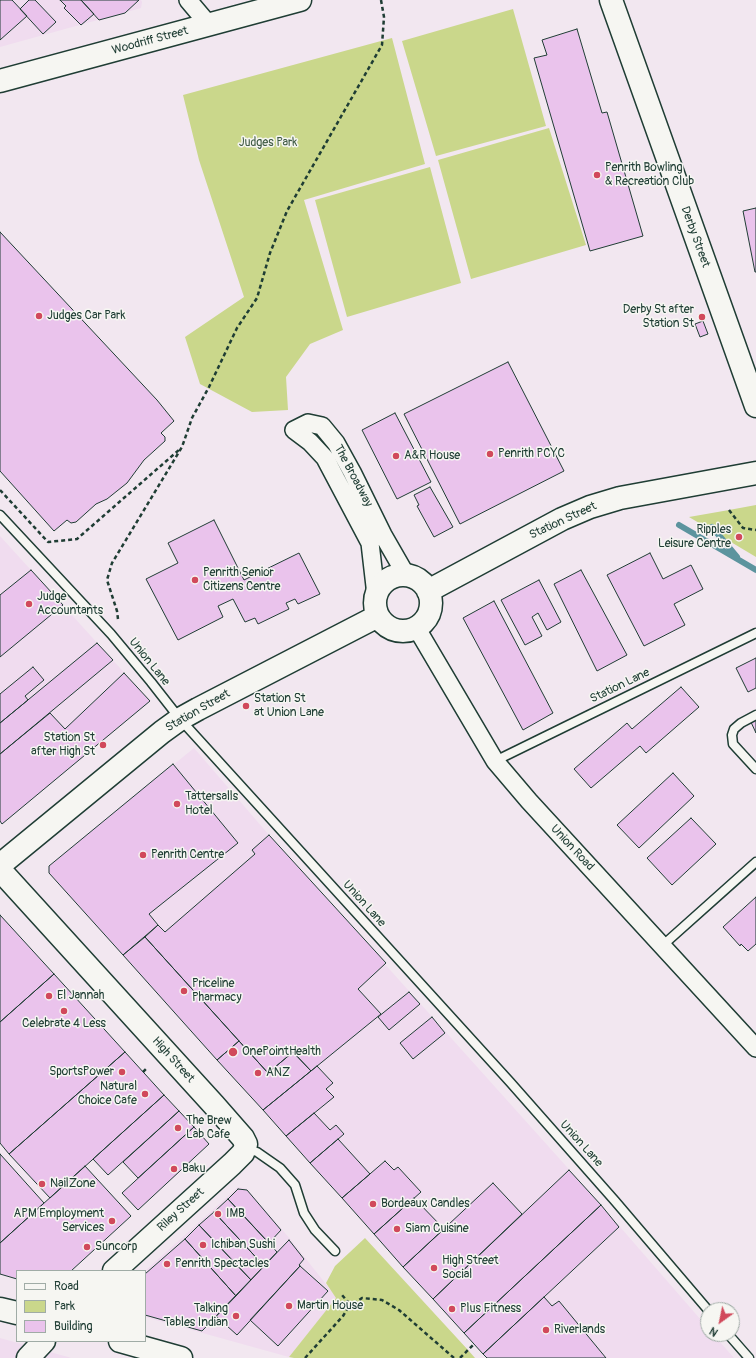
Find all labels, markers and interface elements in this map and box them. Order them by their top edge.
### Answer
street label: Woodriff Street [110,24,190,58]
park label: Judges Park [239,136,297,150]
place label: Penrith Bowling & Recreation Club [605,161,694,189]
marker: Penrith Bowling & Recreation Club [592,170,602,180]
street label: Derby Street [677,205,713,269]
place label: Derby St after Station St [623,303,694,331]
place label: Judges Car Park [47,309,125,323]
marker: Judges Car Park [34,311,44,321]
marker: Derby St after Station St [697,312,707,322]
street label: The Broadway [331,442,375,510]
place label: Penrith PCYC [498,447,565,461]
place label: A&R House [404,449,460,463]
marker: Penrith PCYC [485,449,495,459]
marker: A&R House [391,451,401,461]
street label: Station Street [527,499,599,543]
place label: Ripples Leisure Centre [658,523,731,551]
marker: Ripples Leisure Centre [734,532,744,542]
place label: Penrith Senior Citizens Centre [203,566,281,594]
marker: Penrith Senior Citizens Centre [190,575,200,585]
place label: Judge Accountants [37,590,103,618]
marker: Judge Accountants [24,599,34,609]
street label: Union Lane [125,635,173,689]
street label: Station Lane [588,665,652,707]
street label: Station Street [163,687,233,735]
place label: Station St at Union Lane [254,692,324,720]
marker: Station St at Union Lane [241,701,251,711]
place label: Station St after High St [31,731,95,759]
marker: Station St after High St [98,740,108,750]
place label: Tattersalls Hotel [185,790,238,818]
marker: Tattersalls Hotel [172,799,182,809]
street label: Union Road [547,822,597,874]
place label: Penrith Centre [151,848,224,862]
marker: Penrith Centre [138,850,148,860]
street label: Union Lane [339,878,389,930]
place label: Priceline Pharmacy [192,977,242,1005]
marker: Priceline Pharmacy [179,986,189,996]
place label: El Jannah [57,989,104,1003]
marker: El Jannah [44,991,54,1001]
marker: Celebrate 4 Less [59,1006,69,1016]
place label: Celebrate 4 Less [22,1017,106,1031]
street label: High Street [149,1034,197,1086]
place label: OnePointHealth [242,1045,321,1059]
marker: OnePointHealth [227,1046,239,1058]
place label: SportsPower [49,1065,114,1079]
place label: ANZ [266,1066,290,1080]
marker: SportsPower [117,1067,127,1077]
marker: ANZ [253,1068,263,1078]
place label: Natural Choice Cafe [78,1080,137,1108]
marker: Natural Choice Cafe [140,1089,150,1099]
place label: The Brew Lab Cafe [186,1114,232,1142]
street label: Union Lane [556,1118,606,1170]
marker: The Brew Lab Cafe [173,1123,183,1133]
place label: Baku [182,1162,205,1176]
marker: Baku [169,1164,179,1174]
place label: NailZone [50,1177,95,1191]
marker: NailZone [37,1179,47,1189]
street label: Riley Street [155,1185,207,1235]
place label: Bordeaux Candles [381,1197,470,1211]
marker: Bordeaux Candles [368,1199,378,1209]
place label: APM Employment Services [14,1207,104,1235]
place label: IMB [226,1207,245,1221]
marker: IMB [213,1209,223,1219]
marker: APM Employment Services [107,1216,117,1226]
place label: Siam Cuisine [405,1222,469,1236]
marker: Siam Cuisine [392,1224,402,1234]
place label: Ichiban Sushi [211,1238,275,1252]
place label: Suncorp [95,1240,137,1254]
marker: Ichiban Sushi [198,1240,208,1250]
marker: Suncorp [82,1242,92,1252]
place label: High Street Social [442,1254,499,1282]
place label: Penrith Spectacles [175,1257,269,1271]
marker: Penrith Spectacles [162,1259,172,1269]
marker: High Street Social [429,1263,439,1273]
legend [16,1270,146,1342]
text: Road [54,1279,79,1294]
text: Park [54,1299,75,1314]
place label: Martin House [297,1299,363,1313]
marker: Martin House [284,1301,294,1311]
place label: Talking Tables Indian [164,1302,228,1330]
place label: Plus Fitness [460,1302,521,1316]
north arrow [700,1302,740,1342]
marker: Plus Fitness [447,1304,457,1314]
marker: Talking Tables Indian [231,1311,241,1321]
text: Building [54,1319,93,1334]
place label: Riverlands [554,1323,605,1337]
text: N [707,1324,720,1339]
marker: Riverlands [541,1325,551,1335]

